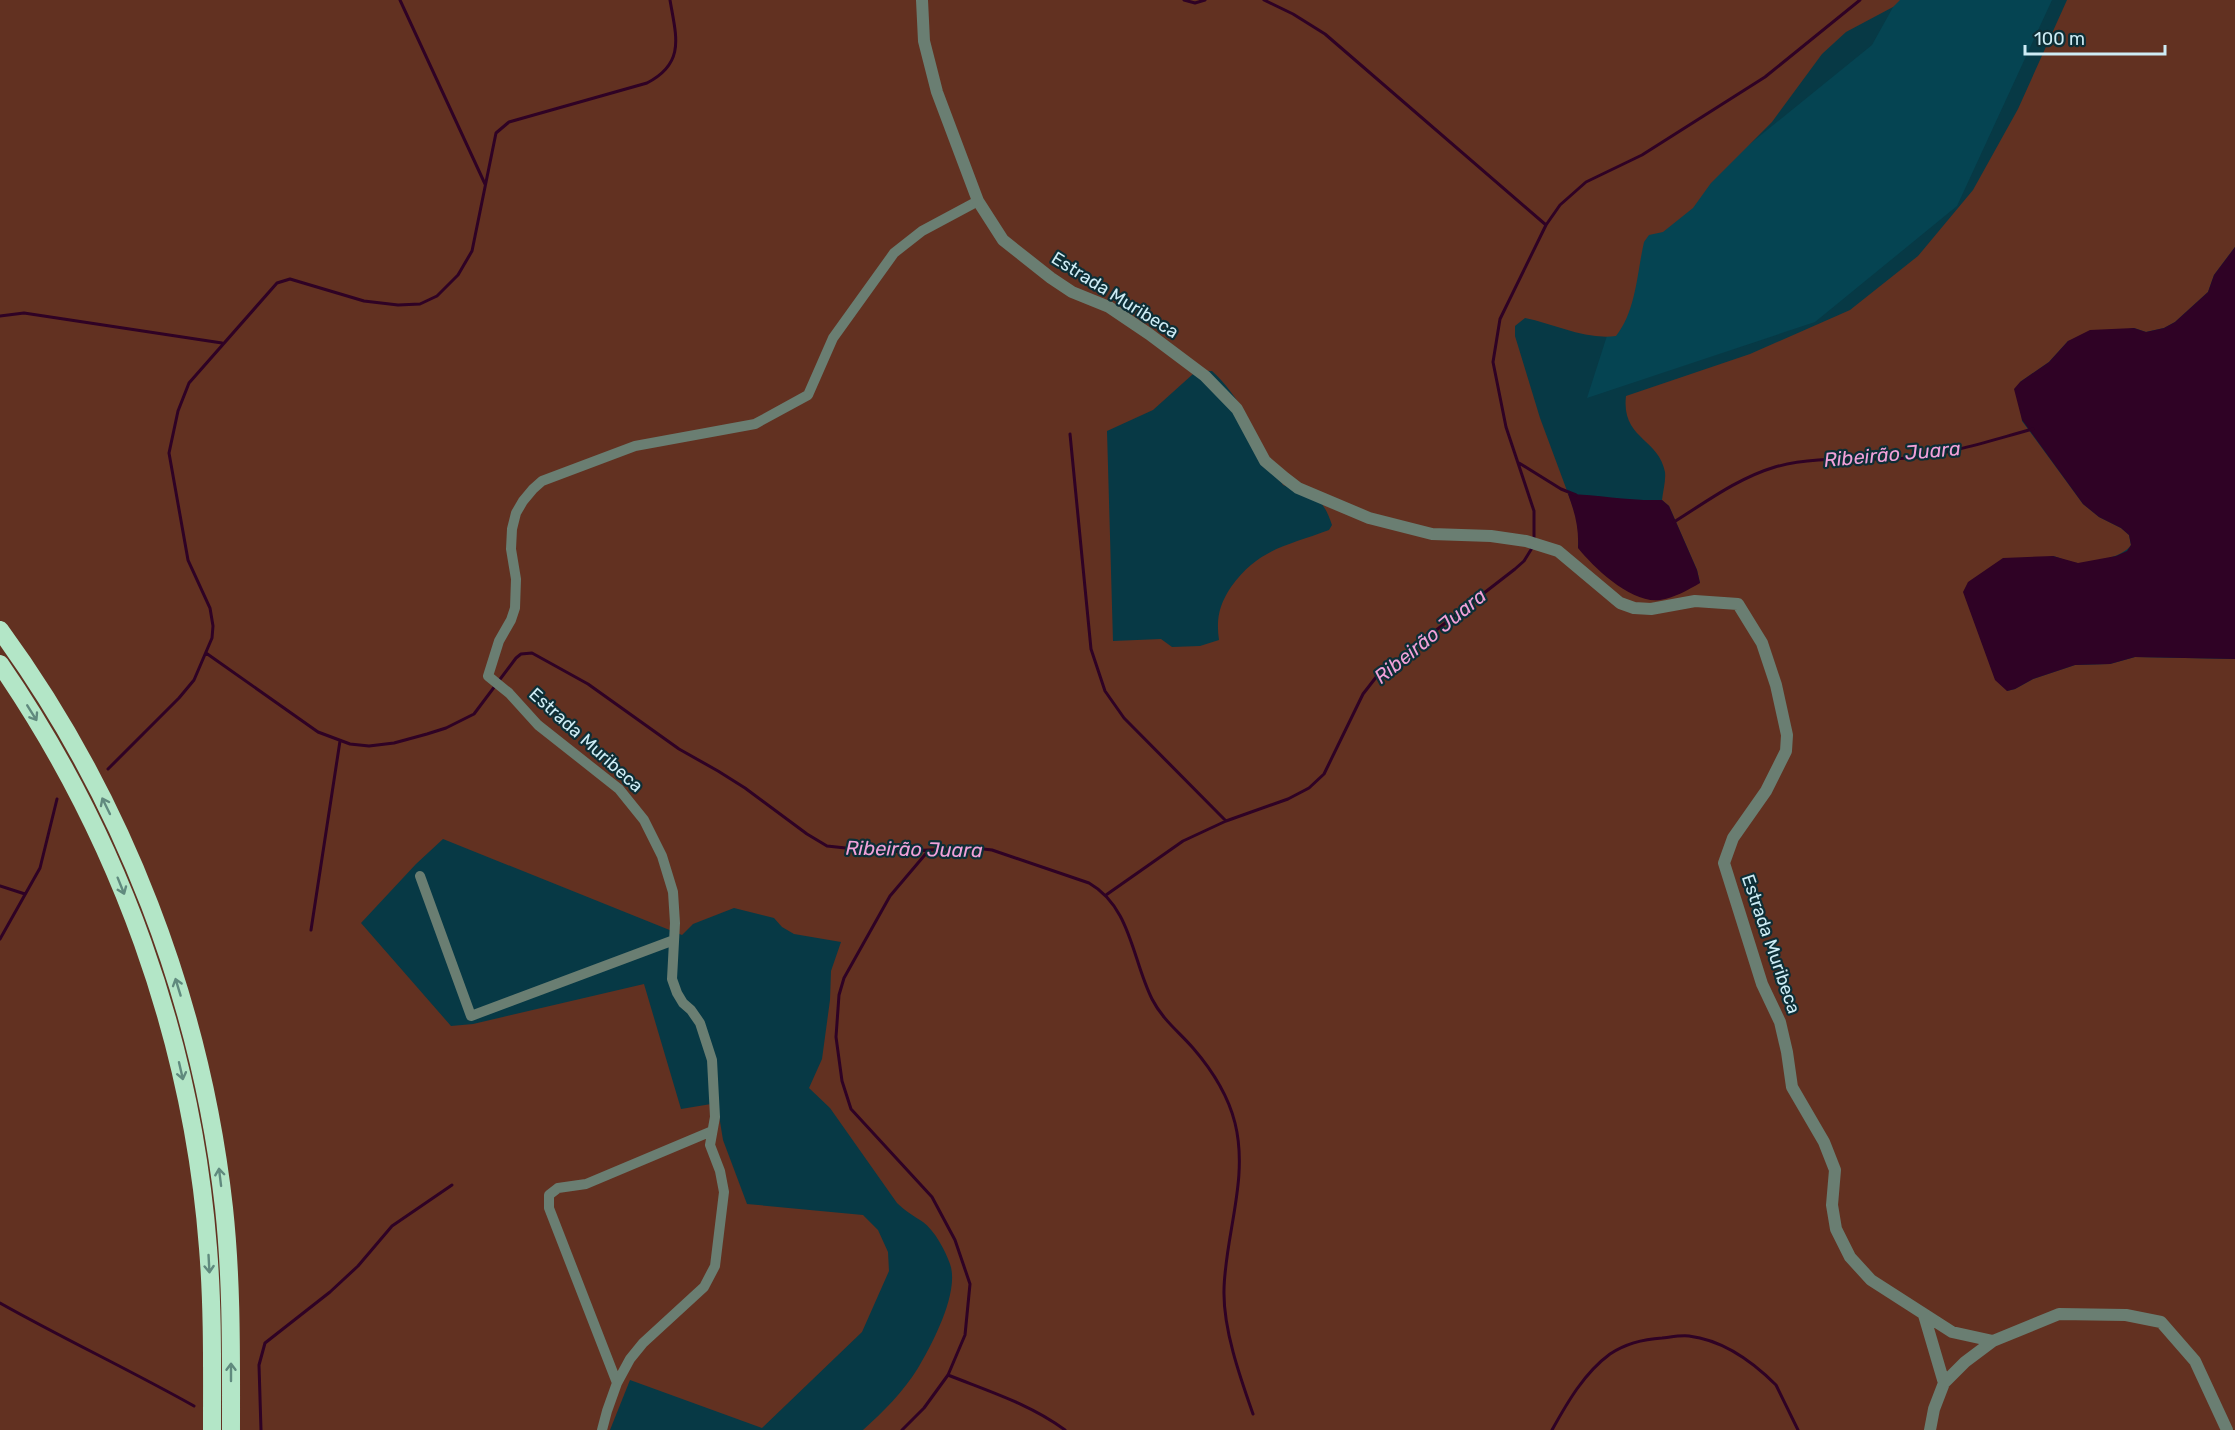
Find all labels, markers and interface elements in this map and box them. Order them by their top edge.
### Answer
scale bar [2025,18,2164,56]
text: 100 m [2034,28,2085,50]
street label: Estrada Muribeca [1047,247,1183,343]
water label: Ribeirão Juara [1822,436,1962,472]
water label: Ribeirão Juara [1369,583,1491,689]
street label: Estrada Muribeca [524,683,648,797]
one-way arrow [27,704,39,721]
one-way arrow [100,797,112,815]
water label: Ribeirão Juara [845,836,983,862]
street label: Estrada Muribeca [1737,871,1805,1017]
one-way arrow [116,876,127,895]
one-way arrow [172,978,183,997]
one-way arrow [175,1062,187,1081]
one-way arrow [214,1168,225,1187]
one-way arrow [204,1254,215,1274]
one-way arrow [225,1362,237,1382]

